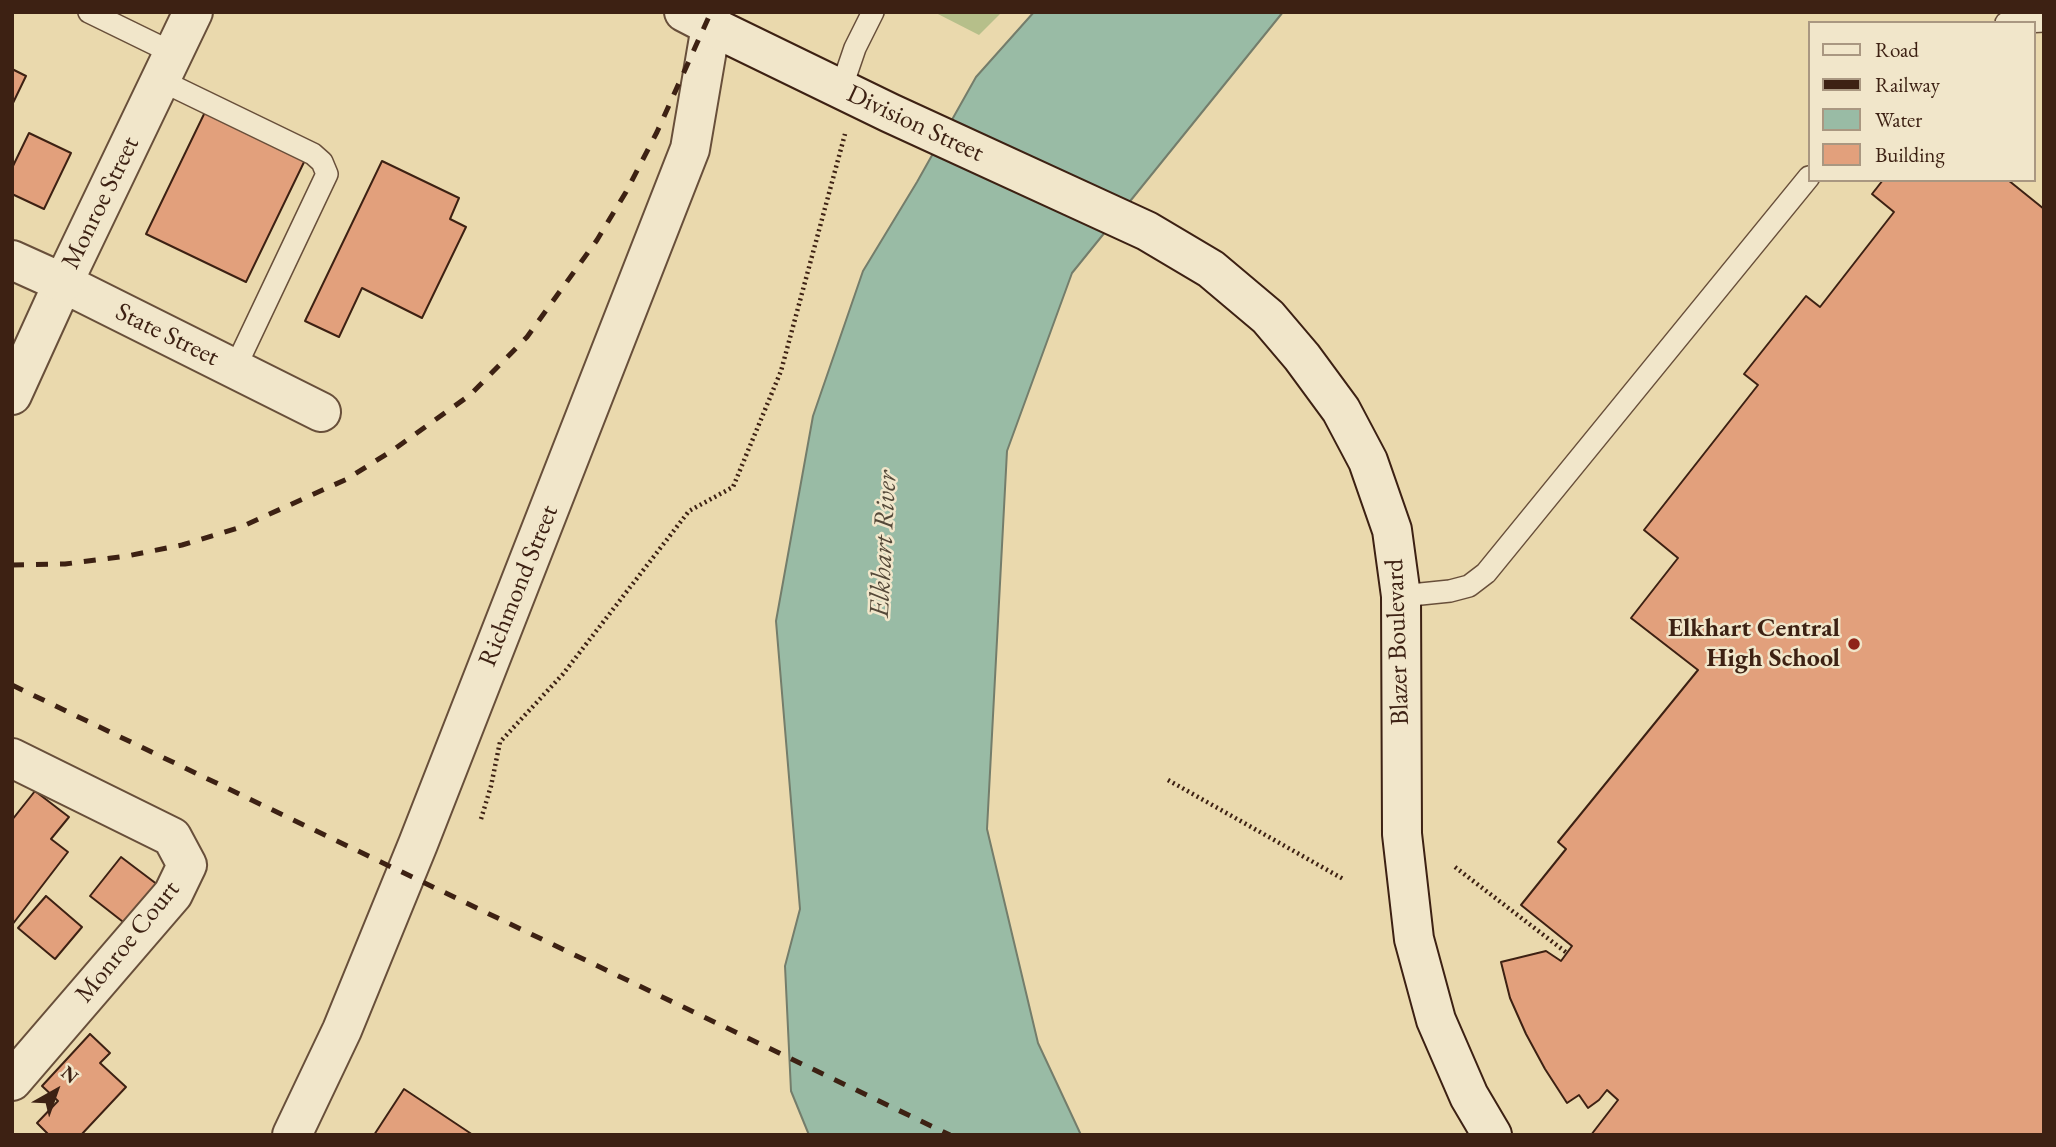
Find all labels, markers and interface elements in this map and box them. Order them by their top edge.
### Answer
legend [1808,21,2035,182]
text: Road [1875,36,1919,63]
text: Railway [1875,71,1940,98]
street label: Division Street [842,79,988,169]
text: Water [1875,106,1922,133]
street label: Monroe Street [56,132,146,274]
text: Building [1875,141,1945,168]
street label: State Street [110,297,224,373]
water label: Elkhart River [863,470,905,618]
street label: Richmond Street [472,501,566,671]
street label: Blazer Boulevard [1380,558,1416,726]
place label: Elkhart Central High School [1668,613,1840,674]
marker: Elkhart Central High School [1846,636,1862,652]
street label: Monroe Court [69,875,187,1009]
north arrow [21,1056,91,1126]
text: N [56,1060,84,1089]

